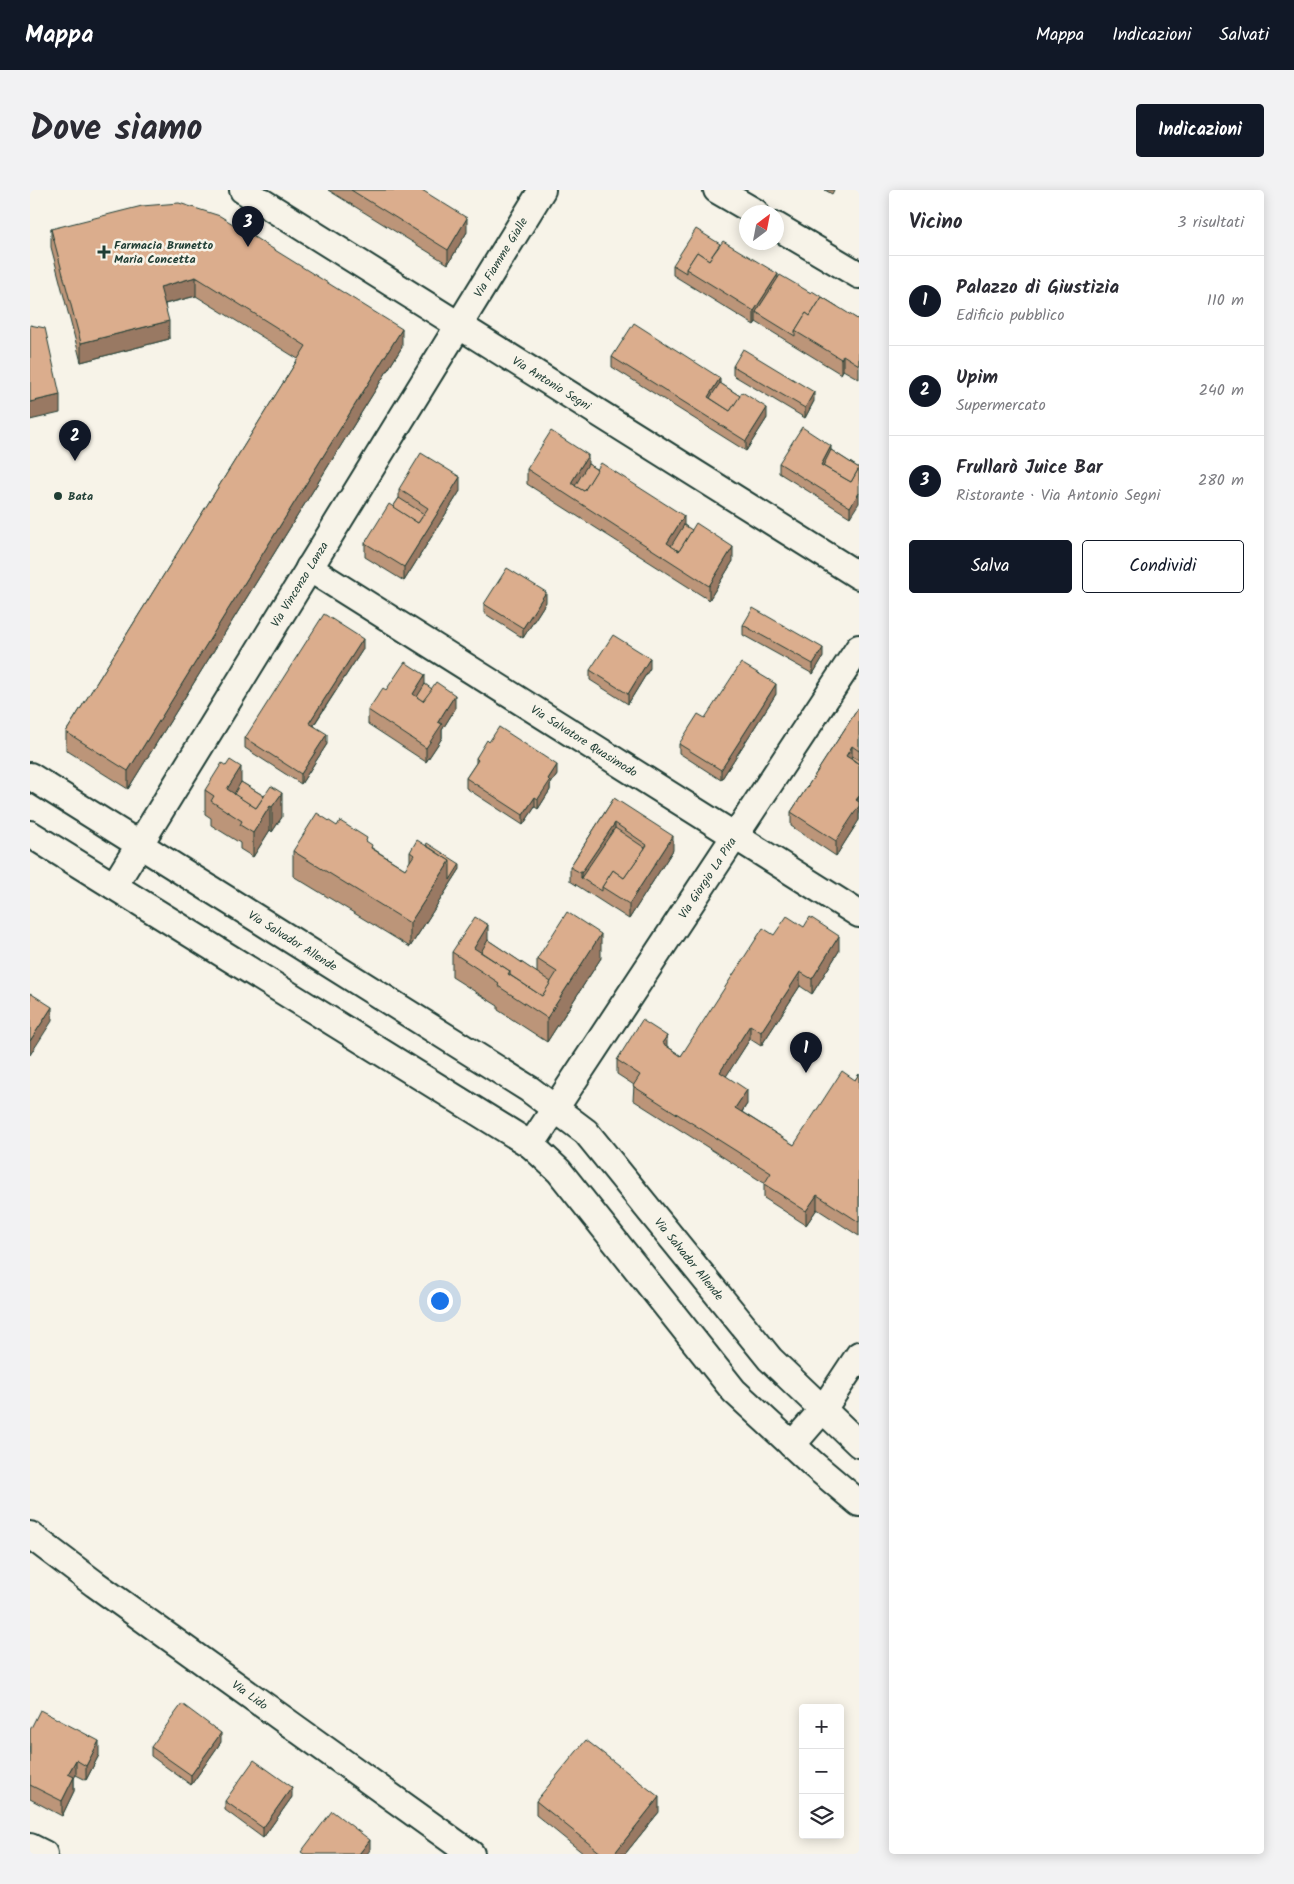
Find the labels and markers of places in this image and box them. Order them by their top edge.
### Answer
pin: 3 [232,206,264,247]
place label: Farmacia Brunetto Maria Concetta [114,236,214,269]
marker: Farmacia Brunetto Maria Concetta [98,246,110,258]
pin: 2 [59,420,91,461]
place label: Bata [68,487,93,506]
marker: Bata [52,490,64,502]
pin: 1 [790,1032,822,1073]

